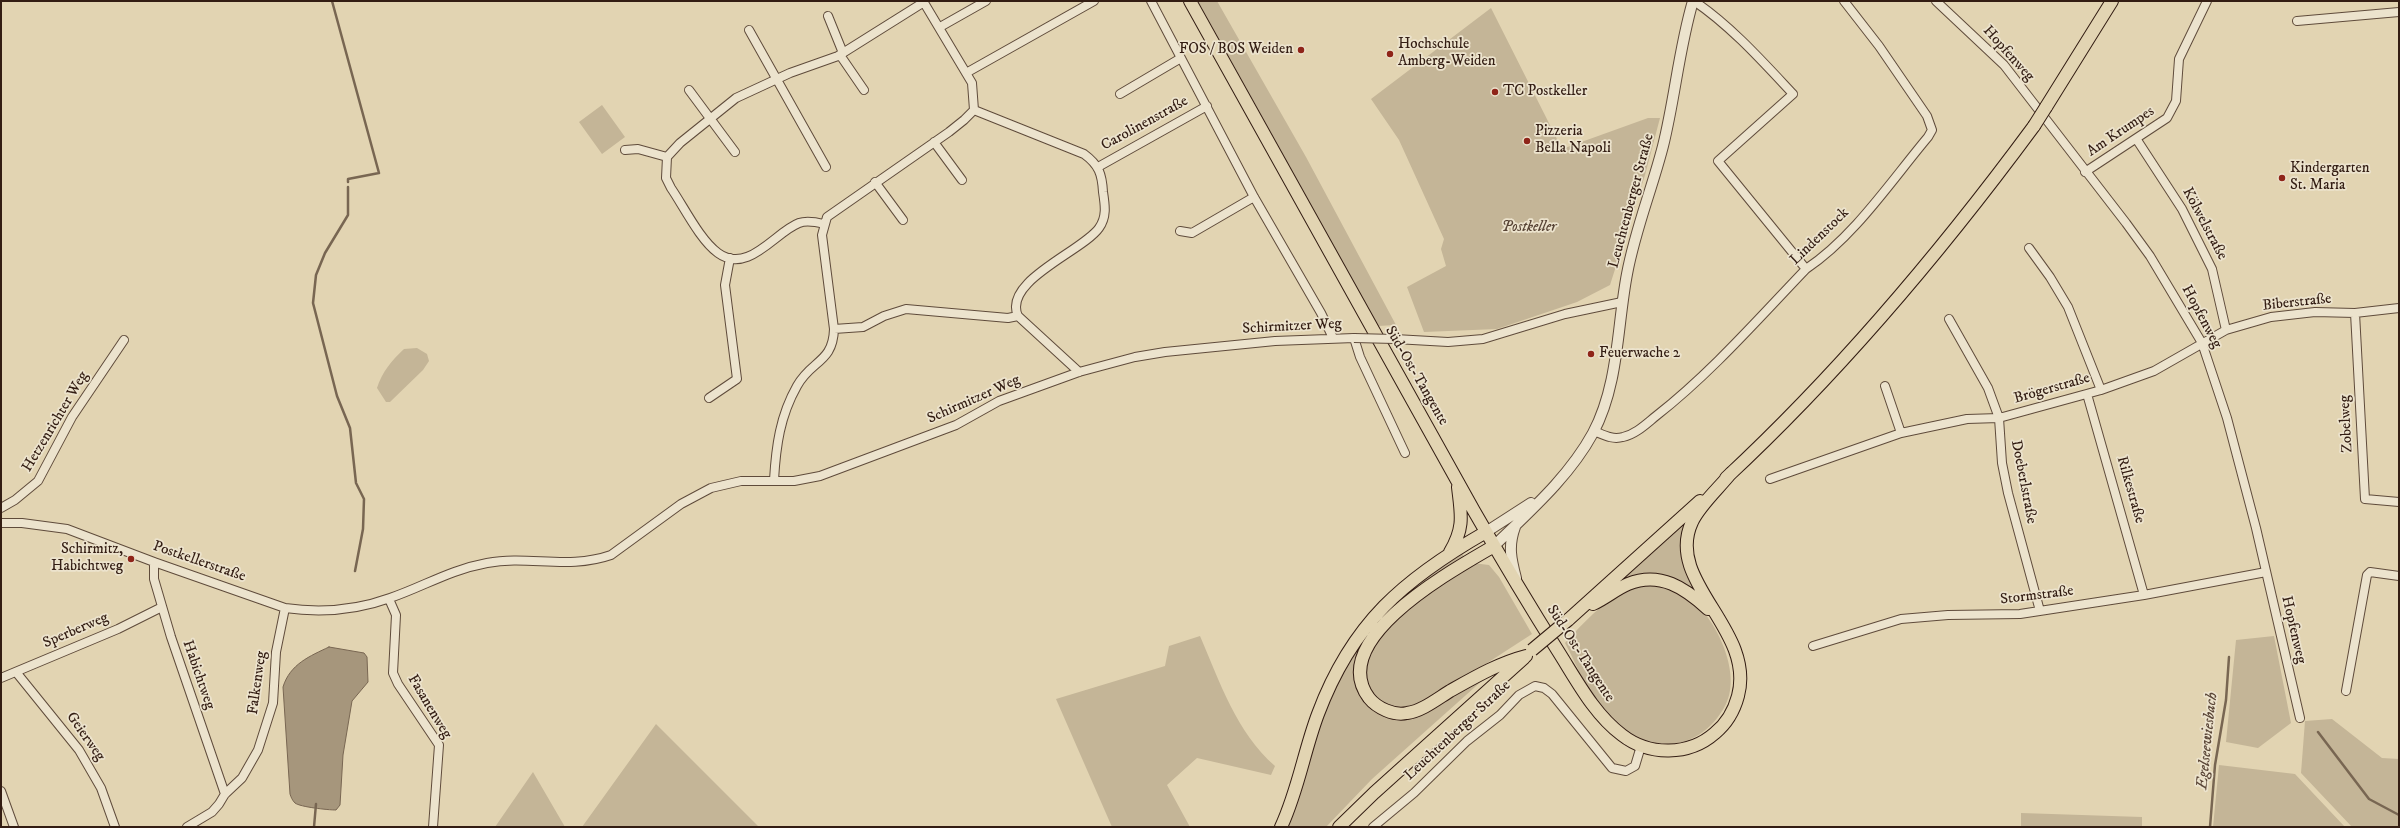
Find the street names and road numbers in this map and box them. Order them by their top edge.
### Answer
street label: Hopfenweg [1978,22,2038,86]
street label: Carolinenstraße [1098,93,1192,155]
street label: Am Krumpes [2084,103,2158,161]
street label: Leuchtenberger Straße [1605,132,1659,270]
street label: Kölwelstraße [2177,185,2231,263]
street label: Lindenstock [1787,204,1853,270]
street label: Hopfenweg [2177,282,2225,352]
street label: Biberstraße [2262,290,2332,316]
street label: Schirmitzer Weg [1242,315,1342,339]
street label: Süd-Ost-Tangente [1380,323,1452,429]
street label: Hetzenrichter Weg [19,369,93,475]
street label: Brögerstraße [2012,370,2092,408]
street label: Schirmitzer Weg [925,372,1023,428]
street label: Zobelweg [2337,395,2357,453]
street label: Doeberlstraße [2006,439,2040,525]
street label: Rilkestraße [2112,454,2148,526]
street label: Postkellerstraße [150,538,248,586]
street label: Stormstraße [1999,583,2075,609]
street label: Hopfenweg [2276,594,2310,666]
street label: Süd-Ost-Tangente [1542,602,1618,706]
street label: Sperberweg [41,609,111,653]
street label: Habichtweg [178,638,218,712]
street label: Falkenweg [245,650,271,716]
street label: Fasanenweg [403,672,455,742]
street label: Leuchtenberger Straße [1401,677,1515,785]
street label: Geierweg [62,709,108,765]

